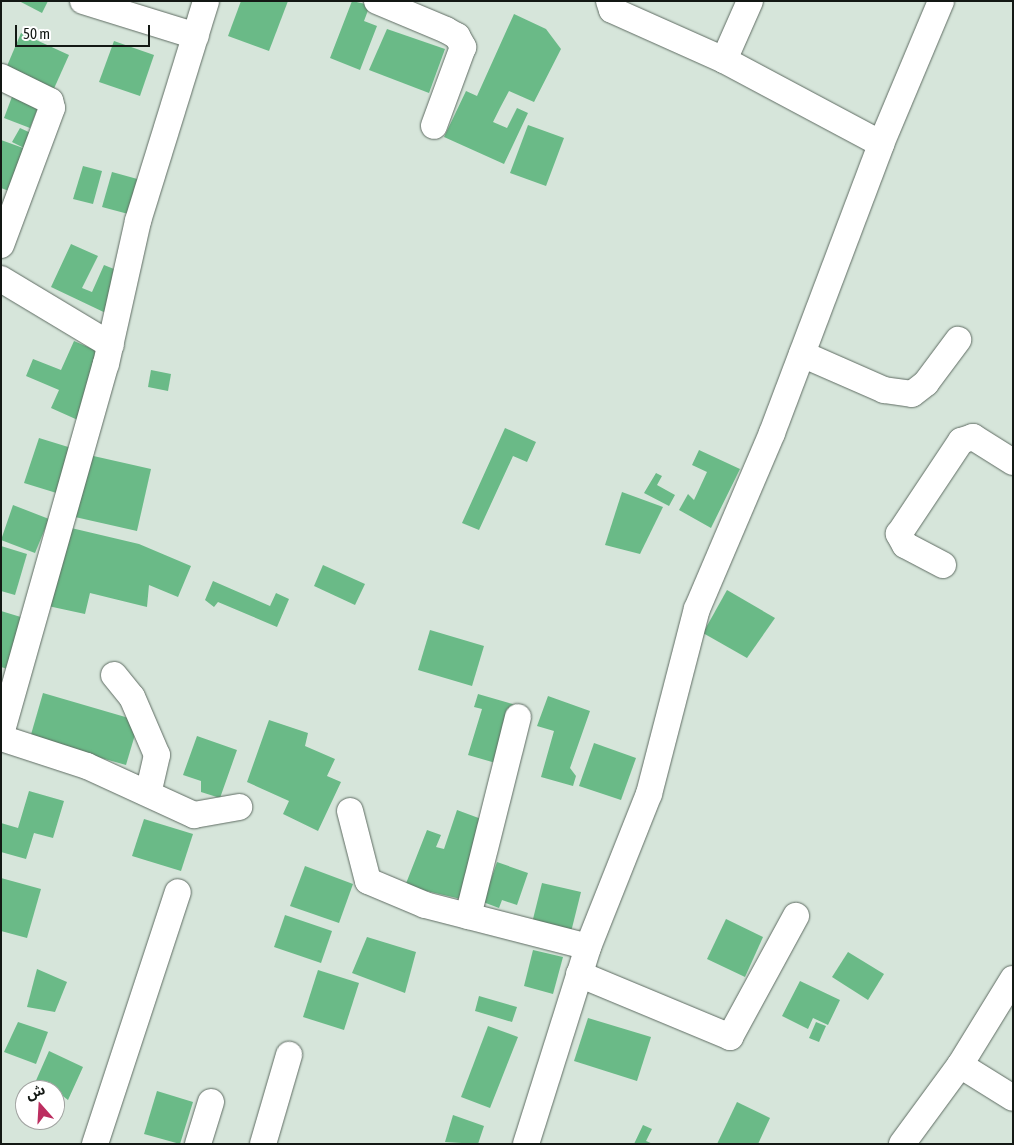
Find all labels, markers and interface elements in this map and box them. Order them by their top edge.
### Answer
scale bar [18,15,152,47]
text: 50 m [23,25,50,42]
north arrow [15,1080,65,1130]
text: ش [24,1081,47,1102]

